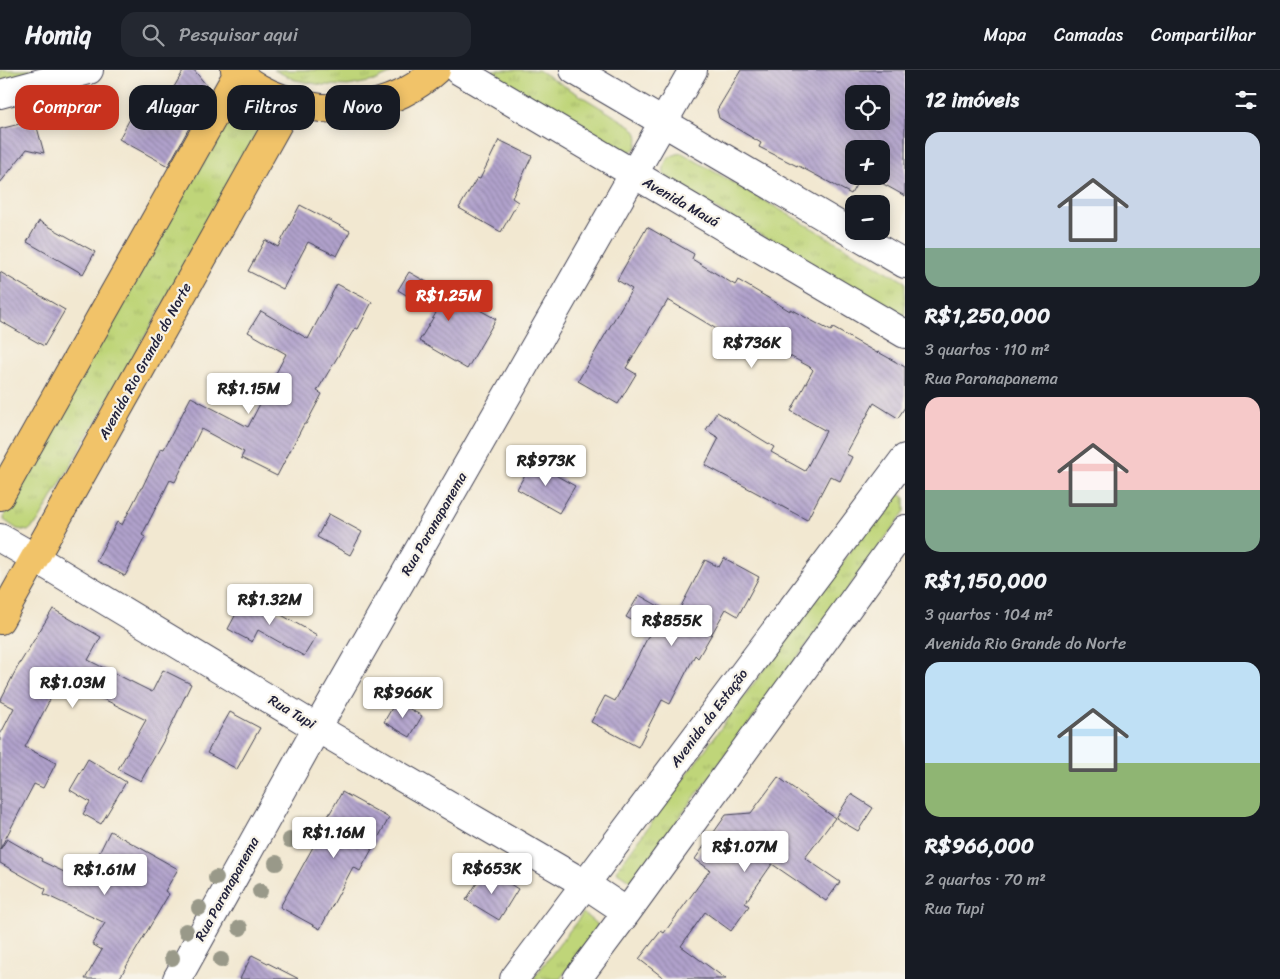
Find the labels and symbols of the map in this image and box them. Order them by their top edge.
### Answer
street label: Avenida Mauá [637,169,724,234]
street label: Avenida Rio Grande do Norte [91,278,199,445]
pin: R$1.25M [403,280,495,322]
pin: R$736K [711,326,793,369]
pin: R$1.15M [203,372,295,415]
pin: R$973K [505,444,587,487]
street label: Rua Paranapanema [394,467,474,581]
pin: R$1.32M [224,584,316,626]
pin: R$855K [631,604,713,647]
street label: Avenida da Estação [663,663,755,774]
pin: R$1.03M [27,666,119,709]
pin: R$966K [362,676,444,719]
street label: Rua Tupi [263,688,322,737]
pin: R$1.16M [288,816,380,859]
pin: R$1.07M [699,830,791,873]
street label: Rua Paranapanema [188,831,267,946]
pin: R$653K [451,852,533,895]
pin: R$1.61M [59,854,151,896]

